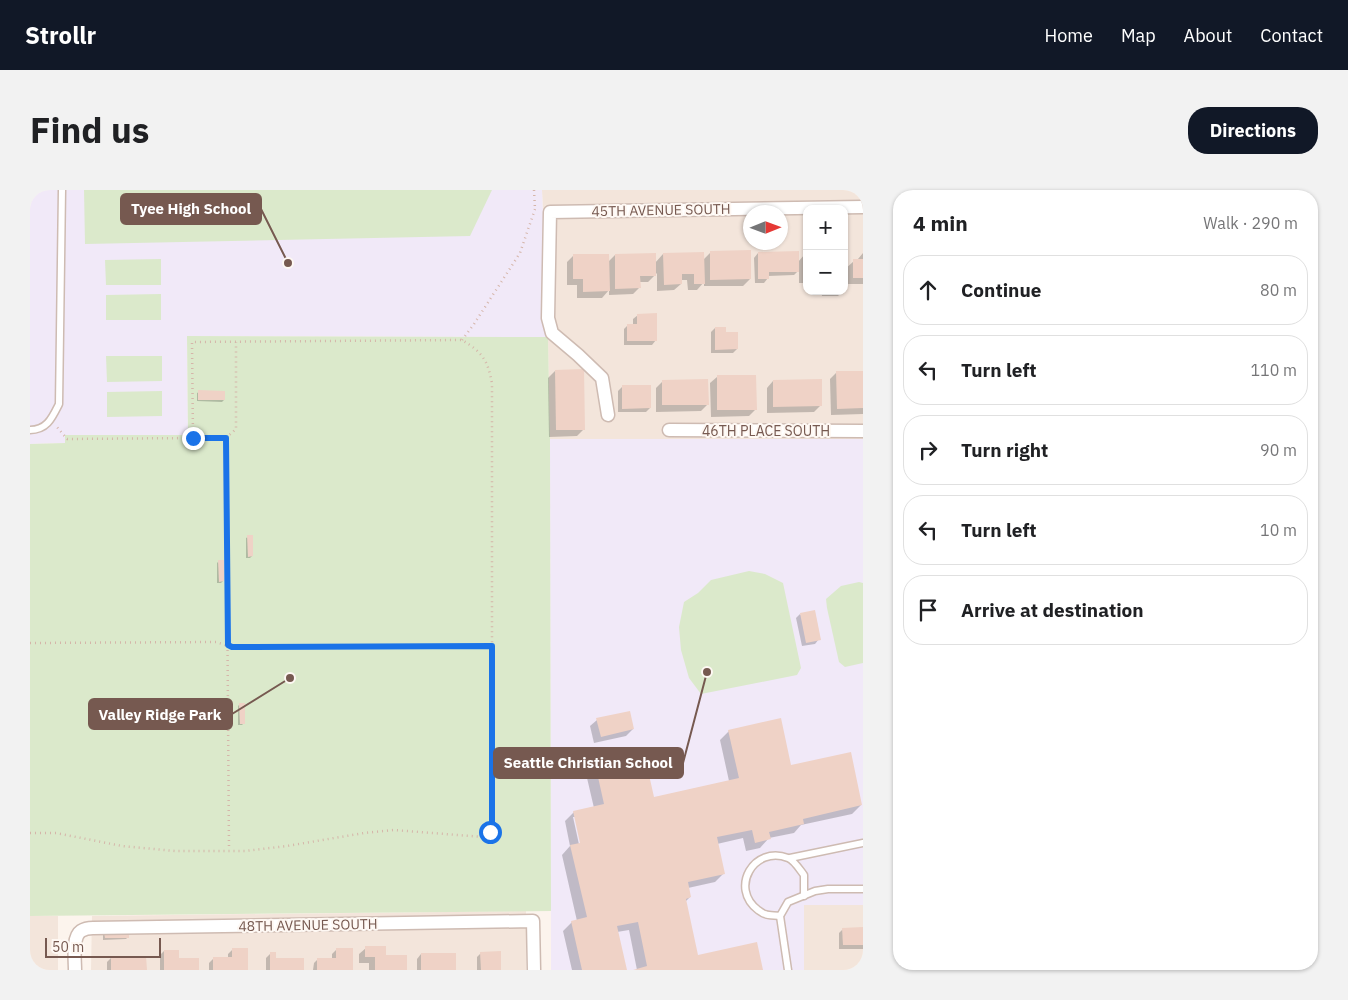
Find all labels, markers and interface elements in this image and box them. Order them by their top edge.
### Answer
text: Strollr [25,19,96,51]
text: Home [1045,24,1093,47]
text: Map [1121,24,1156,47]
text: About [1184,24,1232,47]
text: Contact [1260,24,1323,47]
text: Find us [30,107,149,153]
button: Directions [1188,107,1318,154]
callout: Tyee High School [121,194,261,224]
text: Tyee High School [131,199,251,218]
street label: 45TH AVENUE SOUTH [591,200,731,220]
north arrow [743,205,788,250]
map controls [803,205,848,295]
button: + [803,205,848,250]
text: 4 min [913,209,968,237]
text: Walk · 290 m [1203,213,1298,233]
button: − [803,250,848,295]
icon: ahead [914,276,942,304]
text: Continue [961,278,1041,302]
text: 80 m [1260,280,1297,300]
icon: left [914,356,942,384]
text: Turn left [961,358,1037,382]
text: 110 m [1250,360,1297,380]
street label: 46TH PLACE SOUTH [702,422,830,440]
route end [182,427,205,450]
icon: right [914,436,942,464]
text: Turn right [961,438,1048,462]
text: 90 m [1260,440,1297,460]
icon: left [914,516,942,544]
text: Turn left [961,518,1037,542]
text: 10 m [1260,520,1297,540]
icon: arrive [914,596,942,624]
text: Arrive at destination [961,598,1144,622]
callout: Valley Ridge Park [89,699,232,729]
text: Valley Ridge Park [98,705,222,724]
callout: Seattle Christian School [494,748,683,778]
text: Seattle Christian School [503,753,673,772]
route start [479,821,502,844]
street label: 48TH AVENUE SOUTH [238,915,378,935]
scale bar [45,935,161,958]
text: 50 m [52,938,84,956]

